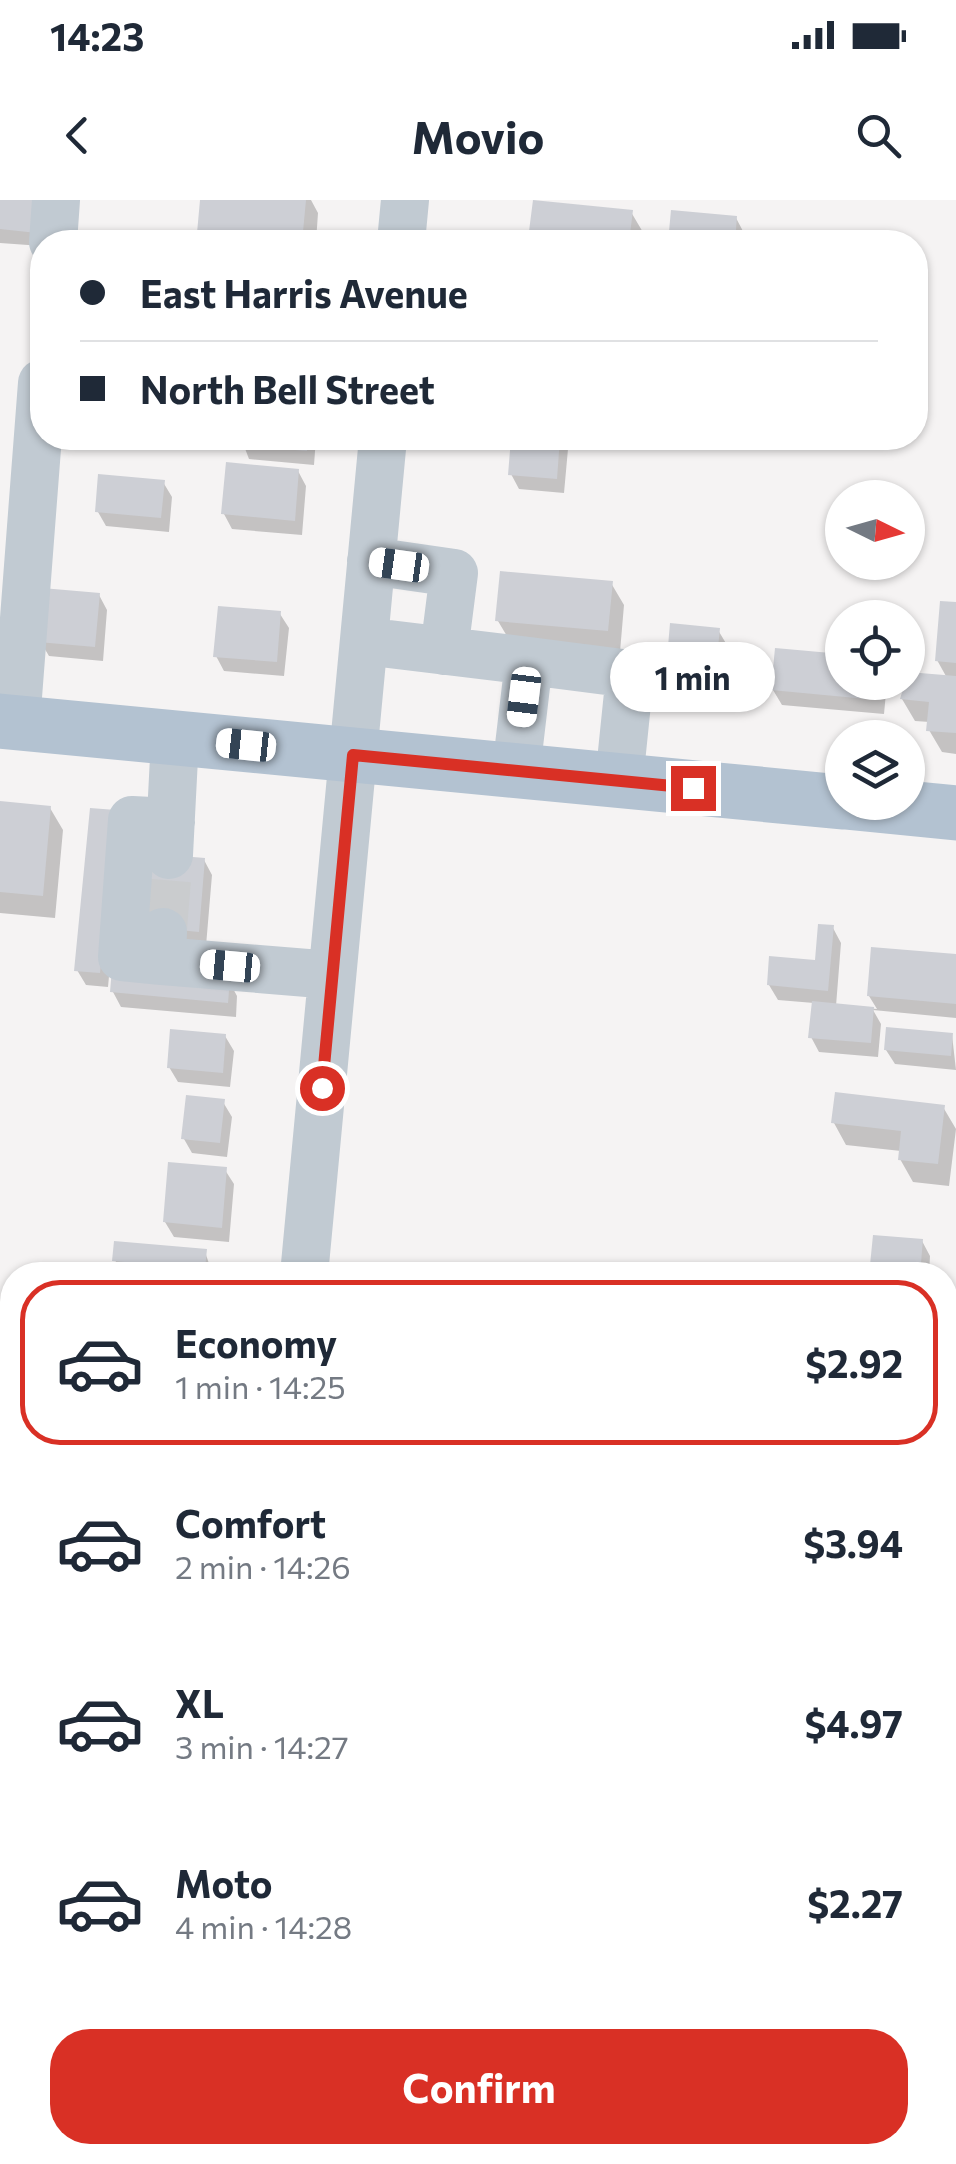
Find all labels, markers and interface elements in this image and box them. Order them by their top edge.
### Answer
text: 14:23 [50,12,144,59]
icon: back [50,108,105,163]
text: Movio [412,108,544,163]
icon: search [851,108,906,163]
text: East Harris Avenue [140,269,468,316]
text: North Bell Street [140,365,435,412]
north arrow [825,480,925,580]
map controls [825,480,925,820]
car [367,546,431,584]
button: locate [825,600,925,700]
callout: 1 min [610,643,776,713]
text: 1 min [655,657,730,697]
car [505,665,543,729]
button: layers [825,720,925,820]
car [215,727,277,763]
route end [671,766,716,811]
car [199,948,261,984]
route start [300,1066,345,1111]
icon: car [55,1318,145,1408]
text: Economy [175,1319,337,1366]
text: $2.92 [805,1339,903,1386]
text: 1 min · 14:25 [175,1366,346,1406]
icon: car [55,1498,145,1588]
text: Comfort [175,1499,326,1546]
text: $3.94 [803,1519,903,1566]
text: 2 min · 14:26 [175,1546,351,1586]
icon: car [55,1678,145,1768]
text: XL [175,1679,224,1726]
text: $4.97 [804,1699,903,1746]
text: 3 min · 14:27 [175,1726,349,1766]
icon: car [55,1858,145,1948]
text: Moto [175,1859,273,1906]
text: $2.27 [807,1879,903,1926]
text: 4 min · 14:28 [175,1906,352,1946]
button: Confirm [50,2029,908,2144]

